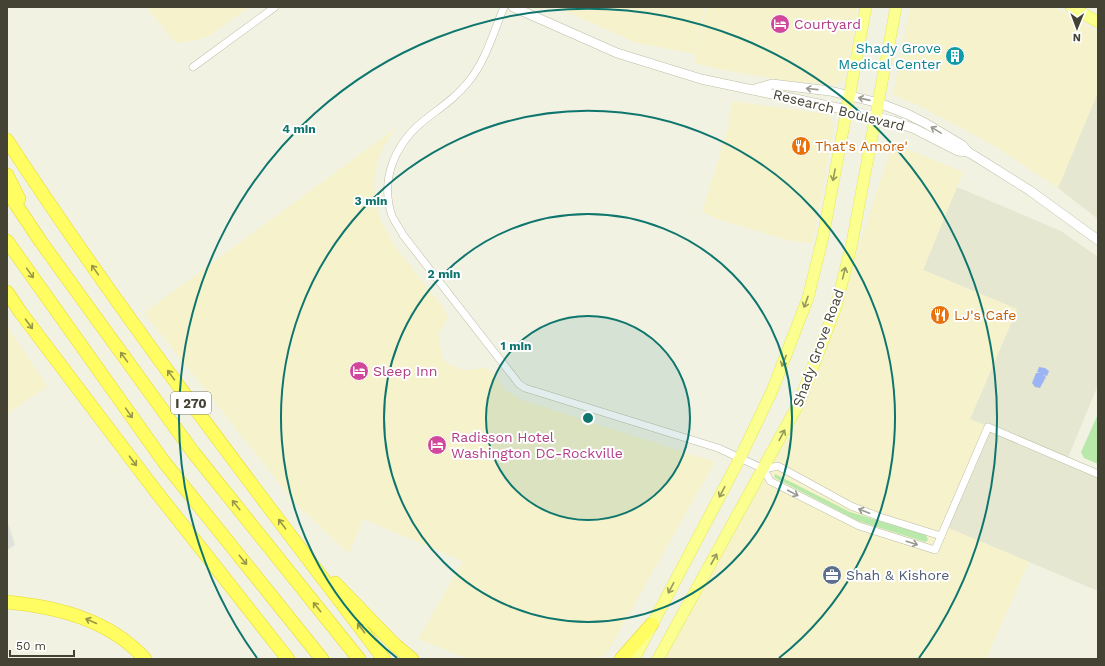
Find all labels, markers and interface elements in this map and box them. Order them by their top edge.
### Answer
north arrow [1057,8,1097,48]
hotel icon: Courtyard [769,13,791,35]
place label: Courtyard [794,16,861,32]
text: N [1073,31,1081,44]
place label: Shady Grove Medical Center [838,40,941,72]
building icon: Shady Grove Medical Center [944,45,966,67]
one-way arrow [806,85,819,93]
street label: Research Boulevard [772,86,906,134]
one-way arrow [858,95,871,103]
text: 4 min [282,122,316,136]
one-way arrow [930,125,942,133]
restaurant icon: That's Amore' [790,135,812,157]
place label: That's Amore' [815,138,908,154]
one-way arrow [830,169,838,182]
text: 3 min [355,194,387,208]
one-way arrow [91,265,99,276]
one-way arrow [26,267,34,278]
text: 2 min [428,267,460,281]
one-way arrow [841,267,849,280]
street label: Shady Grove Road [789,287,847,409]
one-way arrow [802,296,809,309]
restaurant icon: LJ's Cafe [929,304,951,326]
place label: LJ's Cafe [954,307,1016,323]
one-way arrow [25,318,33,329]
text: 1 min [501,339,531,353]
one-way arrow [120,352,128,363]
one-way arrow [779,354,787,366]
hotel icon: Sleep Inn [348,360,370,382]
place label: Sleep Inn [373,363,437,379]
one-way arrow [167,370,175,381]
road number: I 270 [171,392,211,414]
one-way arrow [125,407,134,418]
centre of rings [581,411,595,425]
place label: Radisson Hotel Washington DC-Rockville [451,429,623,461]
one-way arrow [779,429,787,441]
hotel icon: Radisson Hotel Washington DC-Rockville [426,434,448,456]
one-way arrow [129,455,137,466]
one-way arrow [717,486,725,498]
one-way arrow [787,490,799,497]
one-way arrow [231,500,240,511]
one-way arrow [859,507,871,515]
one-way arrow [278,519,286,530]
one-way arrow [906,540,919,547]
one-way arrow [711,553,719,565]
one-way arrow [239,555,247,566]
office icon: Shah & Kishore [821,564,843,586]
place label: Shah & Kishore [846,567,949,583]
one-way arrow [667,582,674,594]
one-way arrow [313,601,321,612]
one-way arrow [85,617,97,624]
one-way arrow [357,623,365,634]
scale bar [10,632,74,658]
text: 50 m [16,639,46,653]

